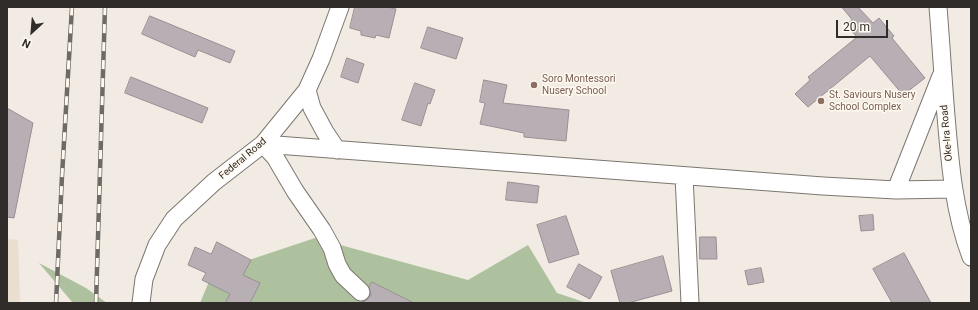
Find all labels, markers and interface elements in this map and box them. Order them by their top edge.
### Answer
north arrow [12,12,52,52]
scale bar [838,12,890,38]
text: 20 m [843,20,870,34]
text: N [20,36,33,51]
place label: Soro Montessori Nusery School [542,73,615,96]
marker: Soro Montessori Nusery School [529,80,539,90]
place label: St. Saviours Nusery School Complex [829,89,915,112]
marker: St. Saviours Nusery School Complex [816,96,826,106]
street label: Oke-Ira Road [939,104,955,162]
street label: Federal Road [217,136,269,182]

